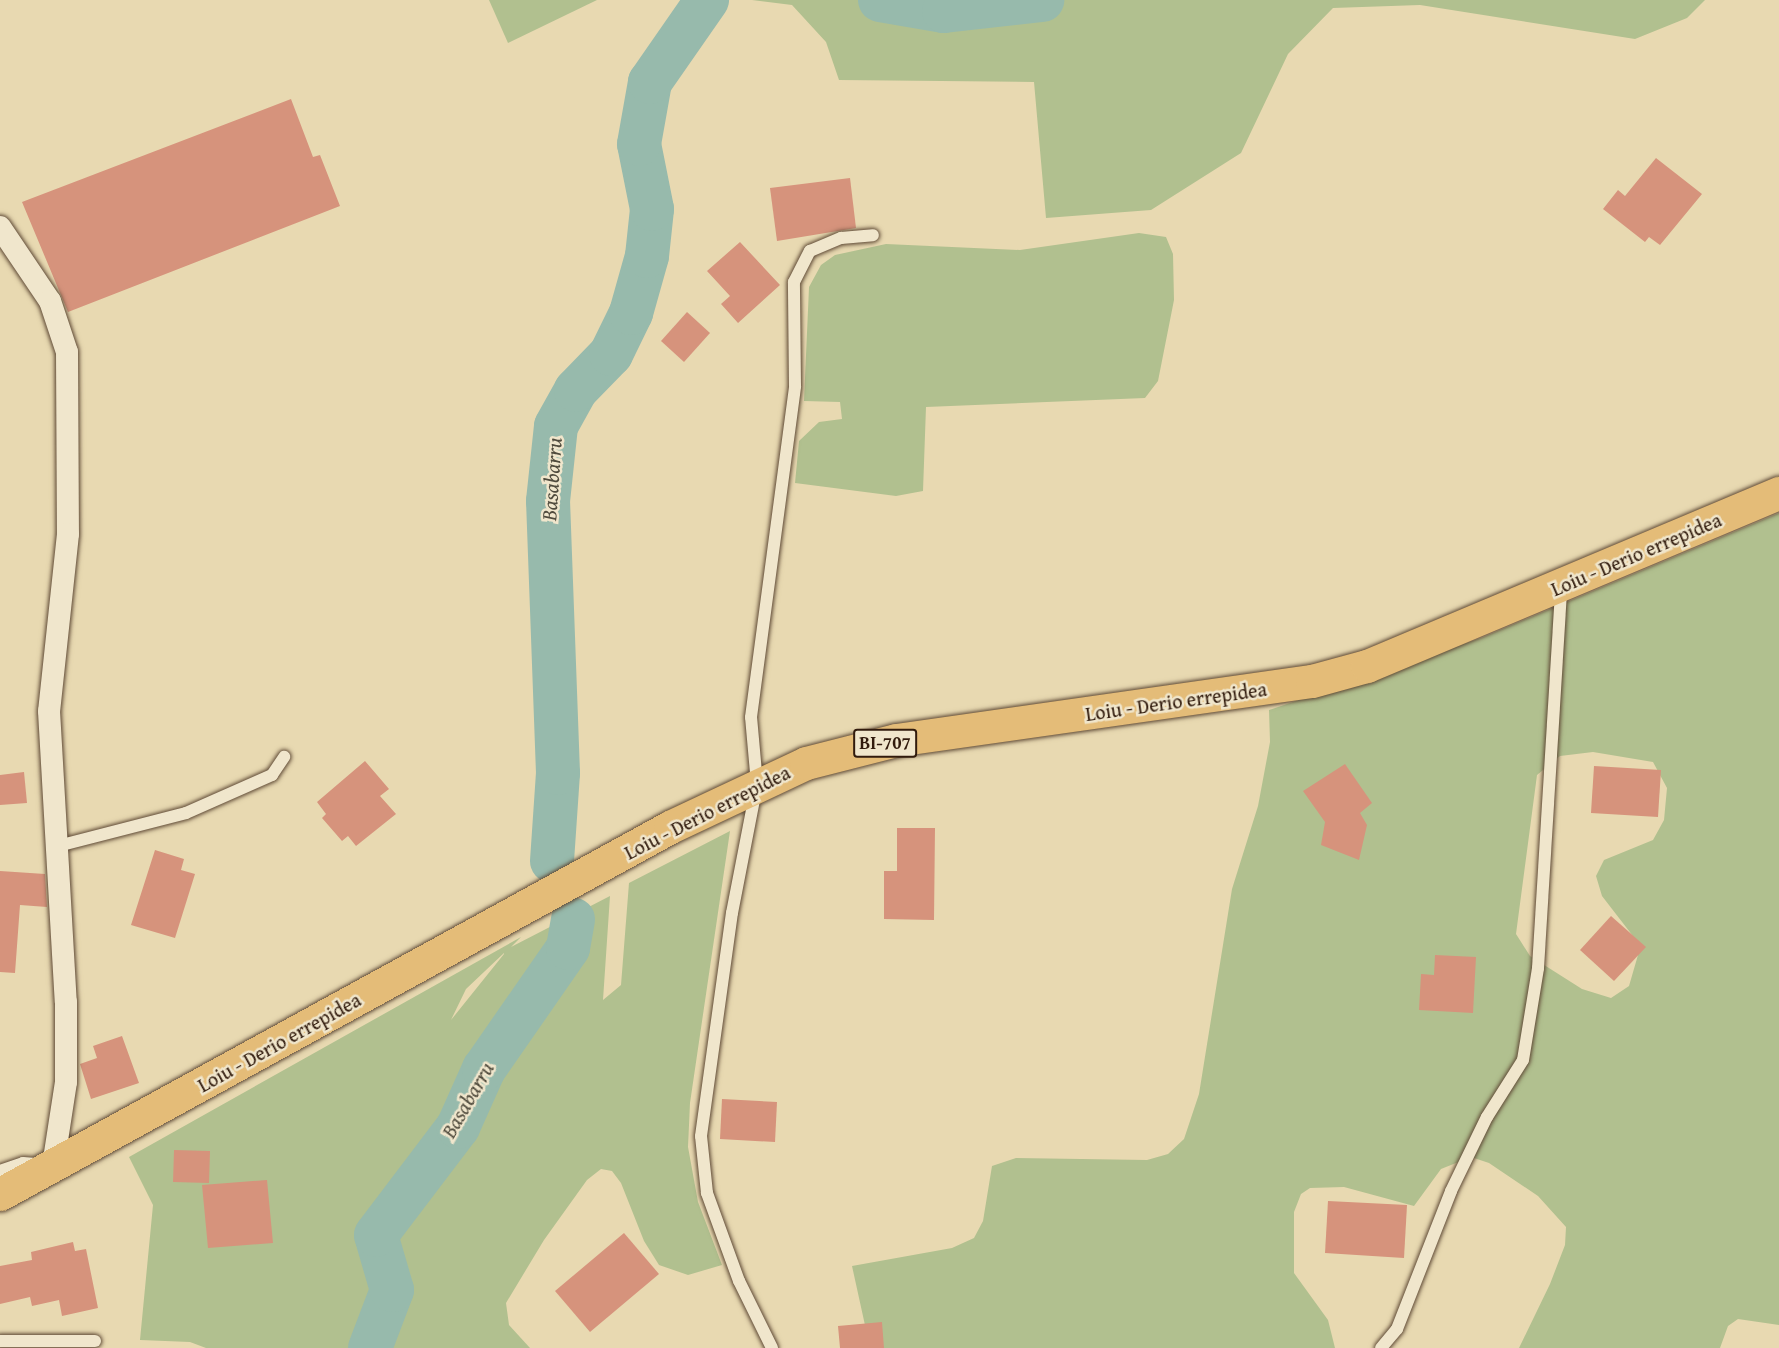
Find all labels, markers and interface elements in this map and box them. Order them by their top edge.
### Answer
water label: Basabarru [537,436,567,522]
street label: Loiu - Derio errepidea [1547,507,1725,601]
street label: Loiu - Derio errepidea [1084,676,1268,726]
road number: BI-707 [852,728,918,758]
street label: Loiu - Derio errepidea [620,760,794,864]
street label: Loiu - Derio errepidea [193,987,365,1097]
water label: Basabarru [436,1057,500,1143]

